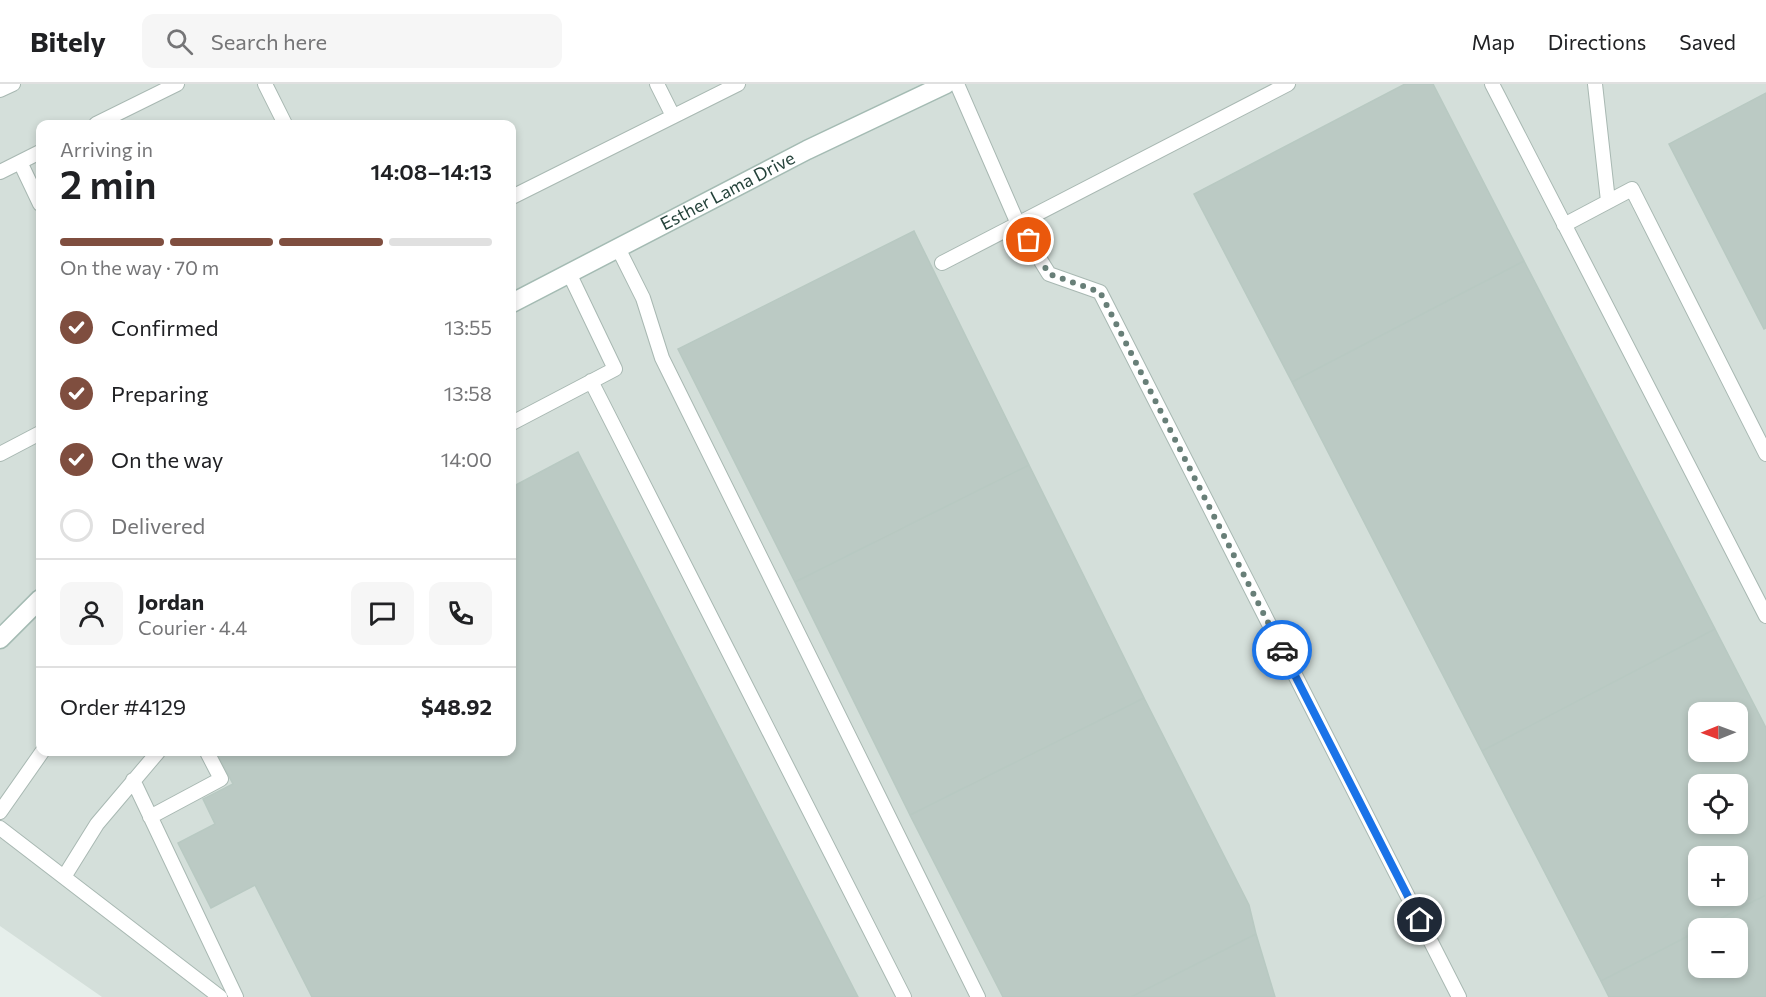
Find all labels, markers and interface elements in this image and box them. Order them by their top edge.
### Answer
search box [142,14,562,68]
text: Bitely [30,24,106,58]
icon: search [163,25,196,58]
text: Search here [211,28,327,55]
text: Map [1472,29,1515,54]
text: Directions [1548,29,1646,54]
text: Saved [1679,29,1736,54]
text: Arriving in [60,137,153,161]
street label: Esther Lama Drive [656,146,798,234]
text: 14:08–14:13 [371,158,492,185]
text: 2 min [60,159,157,207]
pin [1003,214,1054,265]
icon: bag [1012,223,1045,256]
text: On the way · 70 m [60,255,219,279]
icon: check [60,311,93,344]
text: Confirmed [111,314,218,341]
text: 13:55 [444,315,492,339]
icon: check [60,377,93,410]
text: Preparing [111,380,208,407]
text: 13:58 [444,381,492,405]
icon: check [60,443,93,476]
text: On the way [111,446,223,473]
text: 14:00 [441,447,492,471]
text: Delivered [111,512,205,539]
button: person [60,582,123,645]
button: chat [351,582,414,645]
button: phone [429,582,492,645]
text: Jordan [138,588,204,615]
text: Courier · 4.4 [138,615,247,639]
courier [1252,620,1312,680]
icon: car [1266,634,1299,667]
text: Order #4129 [60,693,186,720]
text: $48.92 [421,693,492,720]
north arrow [1688,702,1748,762]
map controls [1688,702,1748,978]
button: locate [1688,774,1748,834]
button: + [1688,846,1748,906]
pin [1394,894,1445,945]
icon: home [1403,903,1436,936]
button: − [1688,918,1748,978]

